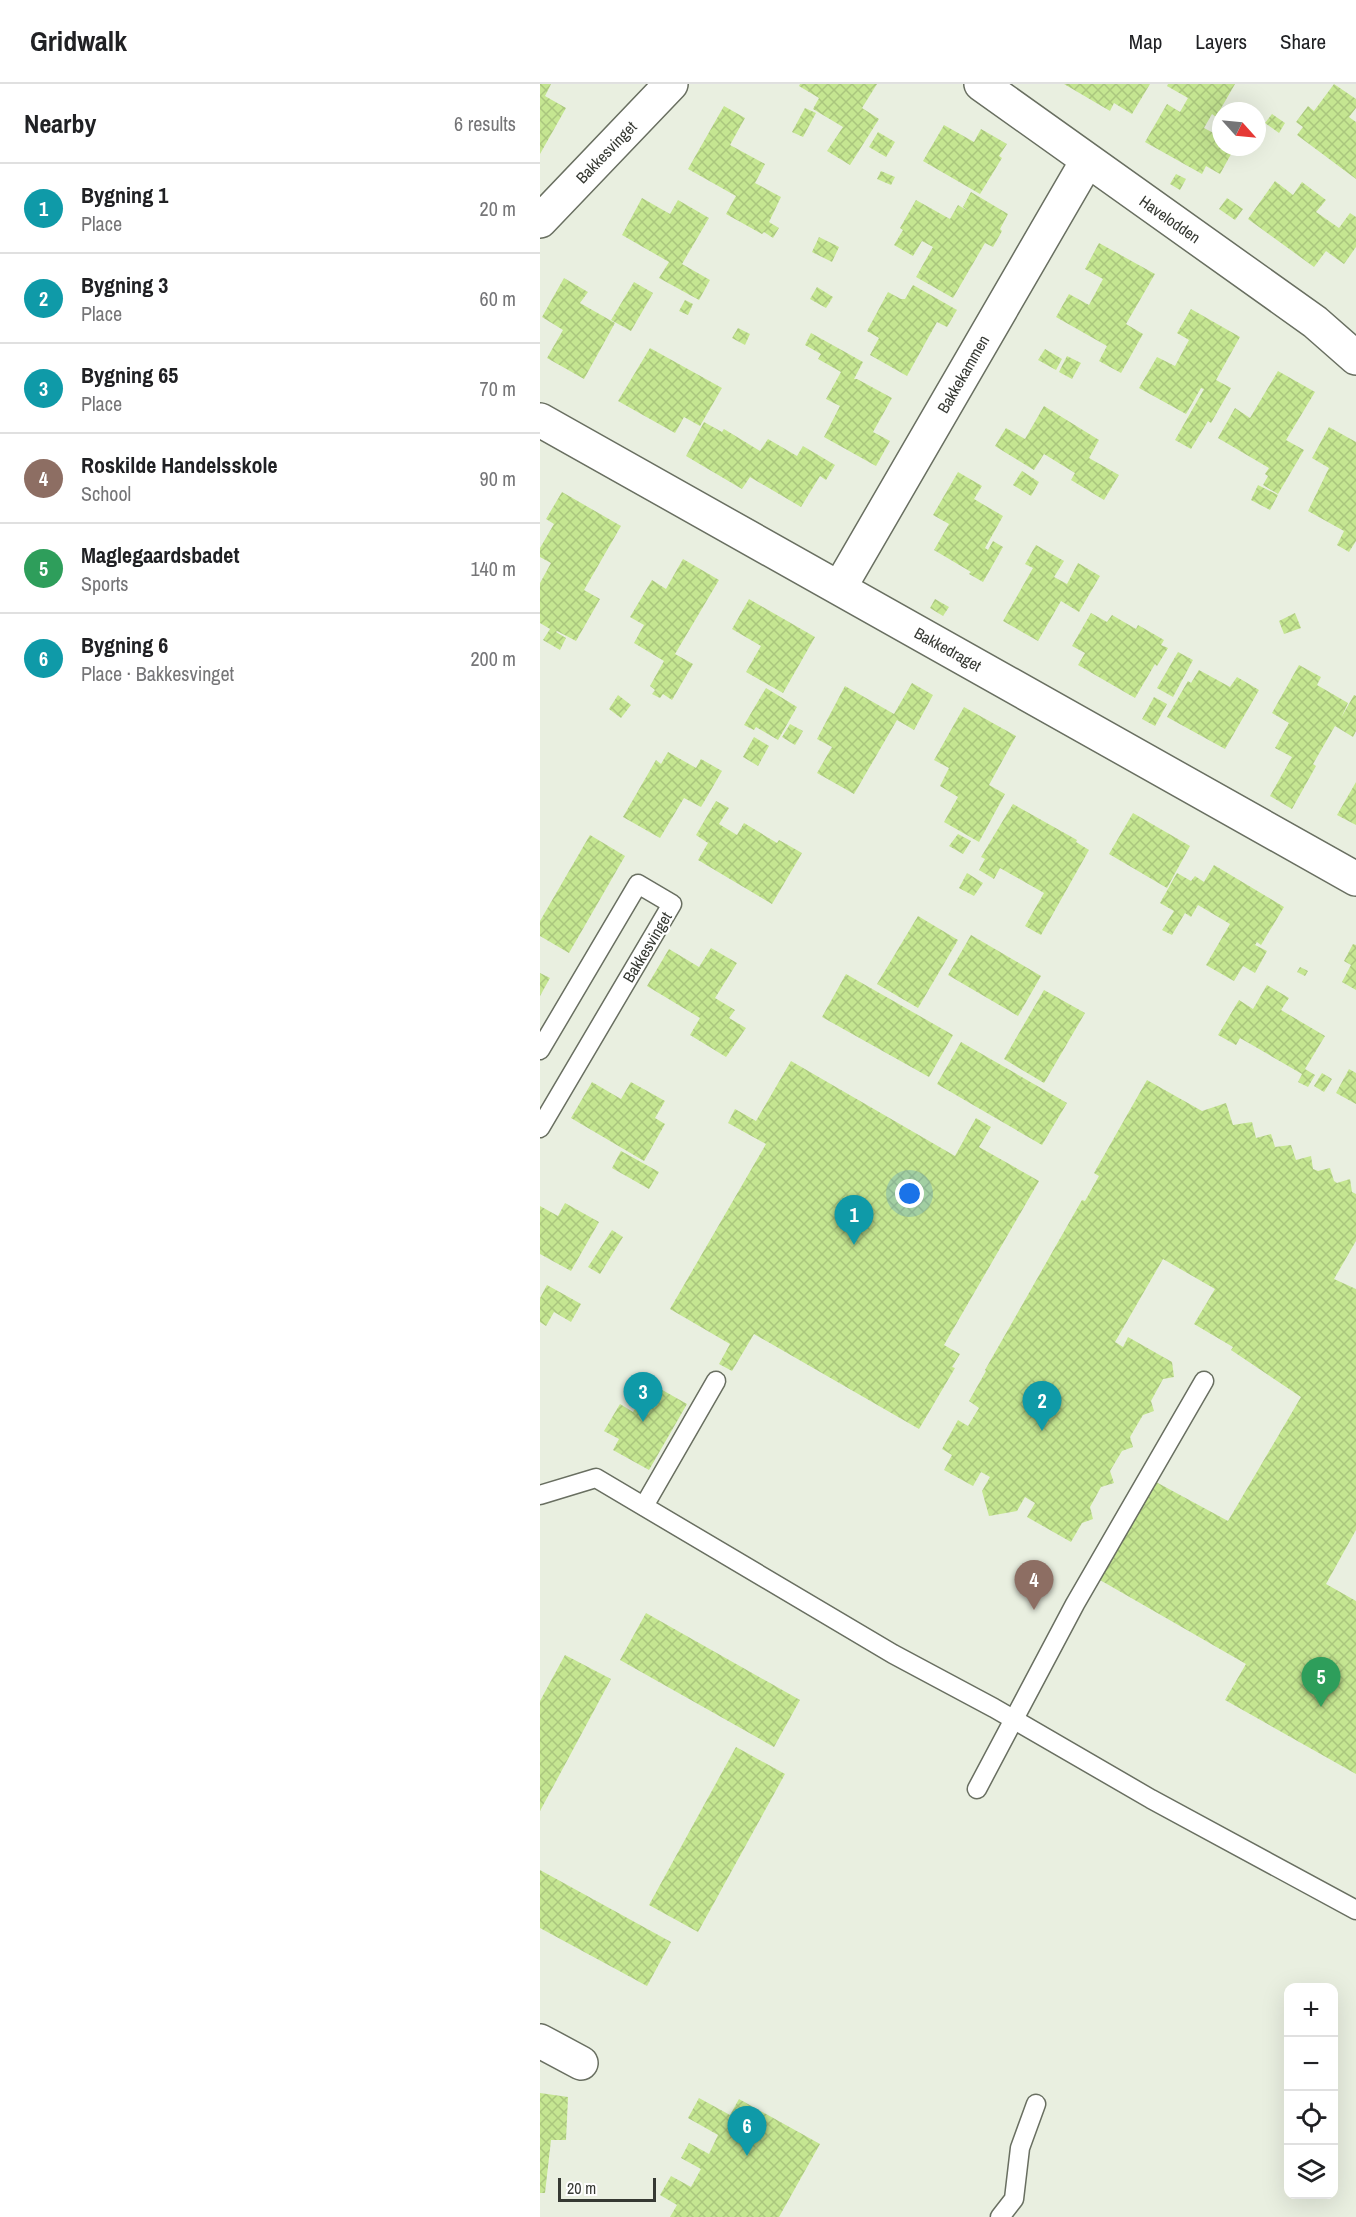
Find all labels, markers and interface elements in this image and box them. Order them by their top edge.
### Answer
text: Gridwalk [30,22,127,60]
text: Map [1129,27,1162,56]
text: Layers [1195,27,1247,56]
text: Share [1280,27,1326,56]
north arrow [1212,102,1266,156]
text: Nearby [24,106,96,141]
text: 6 results [454,110,516,137]
street label: Bakkesvinget [571,116,642,188]
text: Bygning 1 [81,180,168,210]
street label: Havelodden [1135,190,1205,248]
text: 1 [39,195,48,222]
text: 20 m [480,195,516,222]
text: Place [81,210,122,237]
text: Bygning 3 [81,270,168,300]
text: 2 [39,285,48,312]
text: 60 m [480,285,516,312]
text: Place [81,300,122,327]
street label: Bakkekammen [932,331,994,417]
text: Bygning 65 [81,360,178,390]
text: 3 [39,375,48,402]
text: 70 m [480,375,516,402]
text: Place [81,390,122,417]
text: Roskilde Handelsskole [81,450,278,480]
text: 4 [39,465,48,492]
text: 90 m [480,465,516,492]
text: School [81,480,131,507]
text: Maglegaardsbadet [81,540,239,570]
text: 5 [39,555,48,582]
text: 140 m [470,555,516,582]
text: Sports [81,570,128,597]
street label: Bakkedraget [910,622,986,677]
text: Bygning 6 [81,630,168,660]
text: 6 [39,645,48,672]
text: 200 m [470,645,516,672]
text: Place · Bakkesvinget [81,660,234,687]
street label: Bakkesvinget [617,907,677,986]
your location [895,1179,924,1208]
pin: 1 [834,1196,874,1245]
pin: 3 [624,1372,662,1422]
pin: 2 [1022,1382,1062,1431]
pin: 4 [1014,1560,1054,1610]
pin: 5 [1302,1658,1340,1707]
map controls [1284,1983,1338,2199]
button: + [1284,1983,1338,2037]
button: − [1284,2037,1338,2091]
button: locate [1284,2091,1338,2145]
pin: 6 [728,2106,766,2156]
button: layers [1284,2145,1338,2199]
scale bar [558,2175,656,2202]
text: 20 m [567,2177,596,2199]

